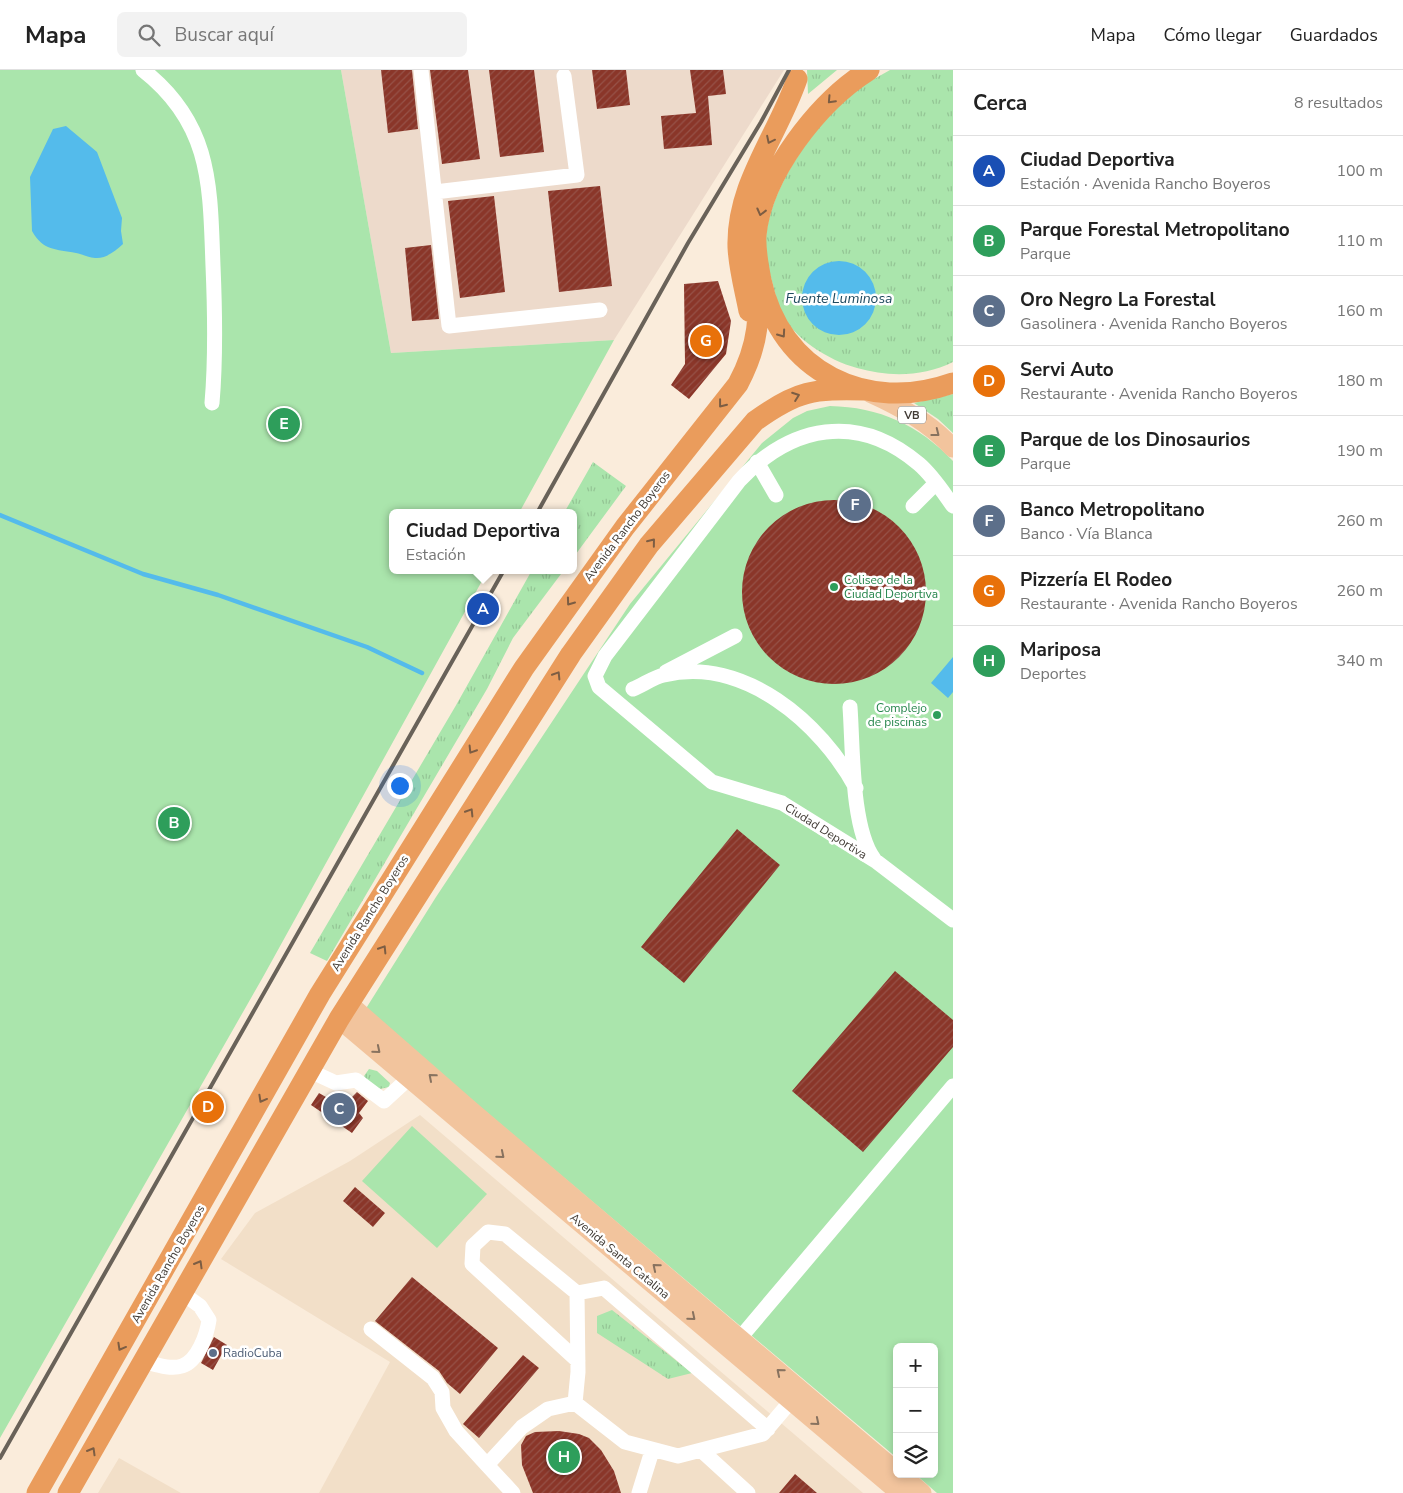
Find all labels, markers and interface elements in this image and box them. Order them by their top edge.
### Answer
search box [117,12,467,57]
text: Mapa [25,19,87,51]
icon: search [135,21,163,49]
text: Buscar aquí [175,22,274,48]
text: Mapa [1091,23,1136,47]
text: Cómo llegar [1164,23,1262,47]
text: Guardados [1290,23,1378,47]
text: Cerca [973,89,1027,117]
text: 8 resultados [1294,92,1383,114]
one-way arrow [828,95,837,104]
one-way arrow [766,134,776,143]
text: Ciudad Deportiva [1020,147,1175,173]
text: A [983,160,995,182]
text: 100 m [1336,160,1383,182]
text: Estación · Avenida Rancho Boyeros [1020,173,1271,195]
one-way arrow [756,208,767,217]
text: Parque Forestal Metropolitano [1020,217,1290,243]
text: B [983,230,995,252]
text: 110 m [1336,230,1383,252]
text: Parque [1020,243,1071,265]
text: Oro Negro La Forestal [1020,287,1216,313]
water label: Fuente Luminosa [785,289,893,308]
text: C [984,300,994,322]
text: 160 m [1336,300,1383,322]
text: Gasolinera · Avenida Rancho Boyeros [1020,313,1288,335]
pin: G [690,322,722,360]
one-way arrow [776,328,785,337]
text: Servi Auto [1020,357,1114,383]
text: D [983,370,995,392]
text: 180 m [1336,370,1383,392]
text: Restaurante · Avenida Rancho Boyeros [1020,383,1298,405]
one-way arrow [791,392,800,402]
one-way arrow [720,398,728,407]
pin: E [268,405,300,443]
road number: VB [898,406,926,424]
one-way arrow [930,427,939,435]
text: Parque de los Dinosaurios [1020,427,1250,453]
text: E [984,440,994,462]
text: 190 m [1336,440,1383,462]
text: Parque [1020,453,1071,475]
street label: Avenida Rancho Boyeros [580,467,674,584]
pin: F [839,486,871,524]
text: Banco Metropolitano [1020,497,1205,523]
popup [389,509,577,574]
text: F [985,510,994,532]
text: 260 m [1336,510,1383,532]
text: Ciudad Deportiva [406,518,560,544]
text: Banco · Vía Blanca [1020,523,1153,545]
one-way arrow [646,539,655,548]
text: Estación [406,544,466,566]
text: Pizzería El Rodeo [1020,567,1172,593]
place label: Coliseo de la Ciudad Deportiva [844,572,938,602]
text: G [983,580,995,602]
text: 260 m [1336,580,1383,602]
marker: Coliseo de la Ciudad Deportiva [828,581,840,593]
pin: A [467,590,499,628]
text: Restaurante · Avenida Rancho Boyeros [1020,593,1298,615]
one-way arrow [567,596,576,606]
text: Mariposa [1020,637,1101,663]
text: H [983,650,995,672]
text: 340 m [1336,650,1383,672]
text: Deportes [1020,663,1087,685]
one-way arrow [551,671,561,680]
place label: Complejo de piscinas [868,700,927,730]
marker: Complejo de piscinas [931,709,943,721]
one-way arrow [469,745,478,754]
your location [387,773,413,799]
street label: Ciudad Deportiva [782,799,870,863]
pin: B [158,804,190,842]
one-way arrow [464,808,474,817]
street label: Avenida Rancho Boyeros [328,852,412,974]
one-way arrow [377,946,387,955]
one-way arrow [371,1045,380,1053]
one-way arrow [429,1074,438,1083]
pin: D [192,1088,224,1126]
pin: C [323,1090,355,1128]
one-way arrow [258,1094,268,1103]
one-way arrow [495,1150,504,1158]
street label: Avenida Rancho Boyeros [128,1202,209,1326]
street label: Avenida Santa Catalina [567,1210,673,1302]
one-way arrow [192,1261,202,1270]
one-way arrow [652,1264,661,1273]
one-way arrow [686,1311,695,1319]
one-way arrow [117,1341,127,1350]
map controls [893,1343,938,1478]
button: + [893,1343,938,1388]
place label: RadioCuba [223,1345,282,1361]
marker: RadioCuba [207,1347,219,1359]
one-way arrow [776,1369,785,1378]
button: − [893,1388,938,1433]
one-way arrow [810,1416,819,1424]
button: layers [893,1433,938,1478]
pin: H [548,1438,580,1476]
one-way arrow [86,1447,96,1456]

